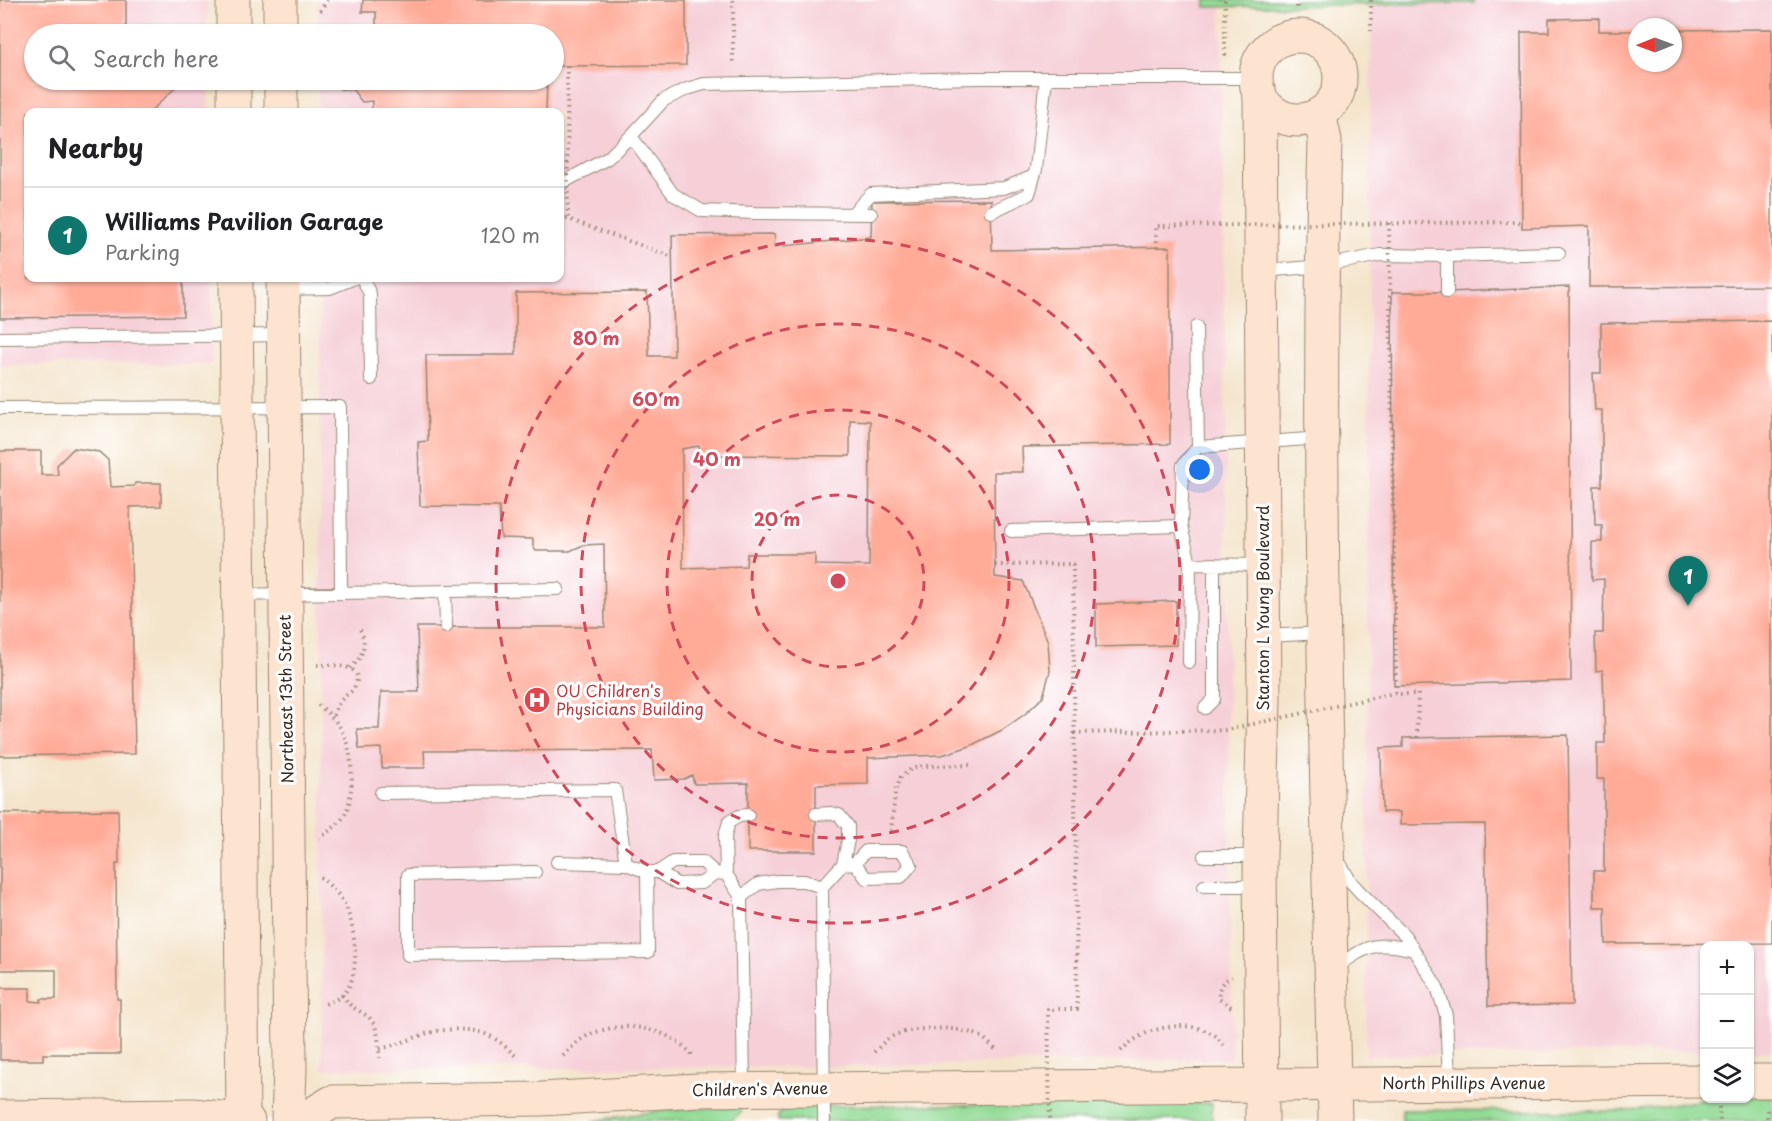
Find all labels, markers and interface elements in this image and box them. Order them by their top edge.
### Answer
north arrow [1628,18,1682,72]
search box [24,24,564,90]
icon: search [45,41,78,74]
text: Search here [93,41,219,74]
text: Nearby [48,128,143,167]
text: Williams Pavilion Garage [105,204,383,237]
text: 1 [63,220,72,250]
text: 120 m [481,220,540,250]
text: Parking [105,237,180,267]
text: 80 m [572,324,620,351]
text: 60 m [632,385,680,412]
text: 40 m [693,445,741,472]
your location [1185,455,1214,484]
text: 20 m [754,505,800,532]
street label: Stanton L Young Boulevard [1250,505,1274,711]
pin: 1 [1668,556,1708,606]
centre of rings [828,571,848,591]
street label: Northeast 13th Street [272,614,298,784]
place label: OU Children's Physicians Building [556,678,704,720]
hospital icon: OU Children's Physicians Building [522,685,552,715]
map controls [1700,941,1754,1103]
button: + [1700,941,1754,995]
button: − [1700,995,1754,1049]
button: layers [1700,1049,1754,1103]
street label: North Phillips Avenue [1382,1070,1546,1094]
street label: Children's Avenue [692,1075,828,1101]

